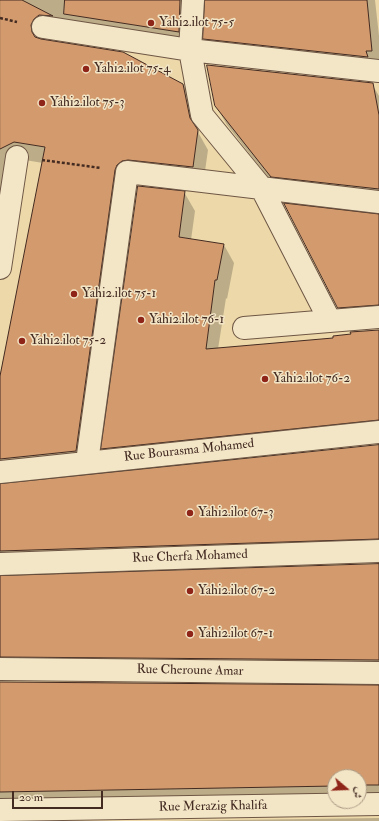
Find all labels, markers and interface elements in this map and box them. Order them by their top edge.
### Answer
place label: Yahi2.ilot 75-5 [159,15,234,31]
marker: Yahi2.ilot 75-5 [146,18,156,28]
place label: Yahi2.ilot 75-4 [94,61,171,77]
marker: Yahi2.ilot 75-4 [81,64,91,74]
place label: Yahi2.ilot 75-3 [50,95,125,111]
marker: Yahi2.ilot 75-3 [37,98,47,108]
place label: Yahi2.ilot 75-1 [82,286,156,302]
marker: Yahi2.ilot 75-1 [69,289,79,299]
place label: Yahi2.ilot 76-1 [149,312,224,328]
marker: Yahi2.ilot 76-1 [136,315,146,325]
place label: Yahi2.ilot 75-2 [30,333,106,349]
marker: Yahi2.ilot 75-2 [17,336,27,346]
place label: Yahi2.ilot 76-2 [273,371,350,387]
marker: Yahi2.ilot 76-2 [260,374,270,384]
street label: Rue Bourasma Mohamed [123,436,255,466]
place label: Yahi2.ilot 67-3 [198,505,273,521]
marker: Yahi2.ilot 67-3 [185,508,195,518]
street label: Rue Cherfa Mohamed [132,547,248,567]
place label: Yahi2.ilot 67-2 [198,583,275,599]
marker: Yahi2.ilot 67-2 [185,586,195,596]
place label: Yahi2.ilot 67-1 [198,626,273,642]
marker: Yahi2.ilot 67-1 [185,629,195,639]
street label: Rue Cheroune Amar [136,662,244,680]
north arrow [327,769,367,809]
scale bar [14,783,105,809]
text: ش [350,785,366,800]
text: 20 m [19,790,43,805]
street label: Rue Merazig Khalifa [159,798,267,816]

